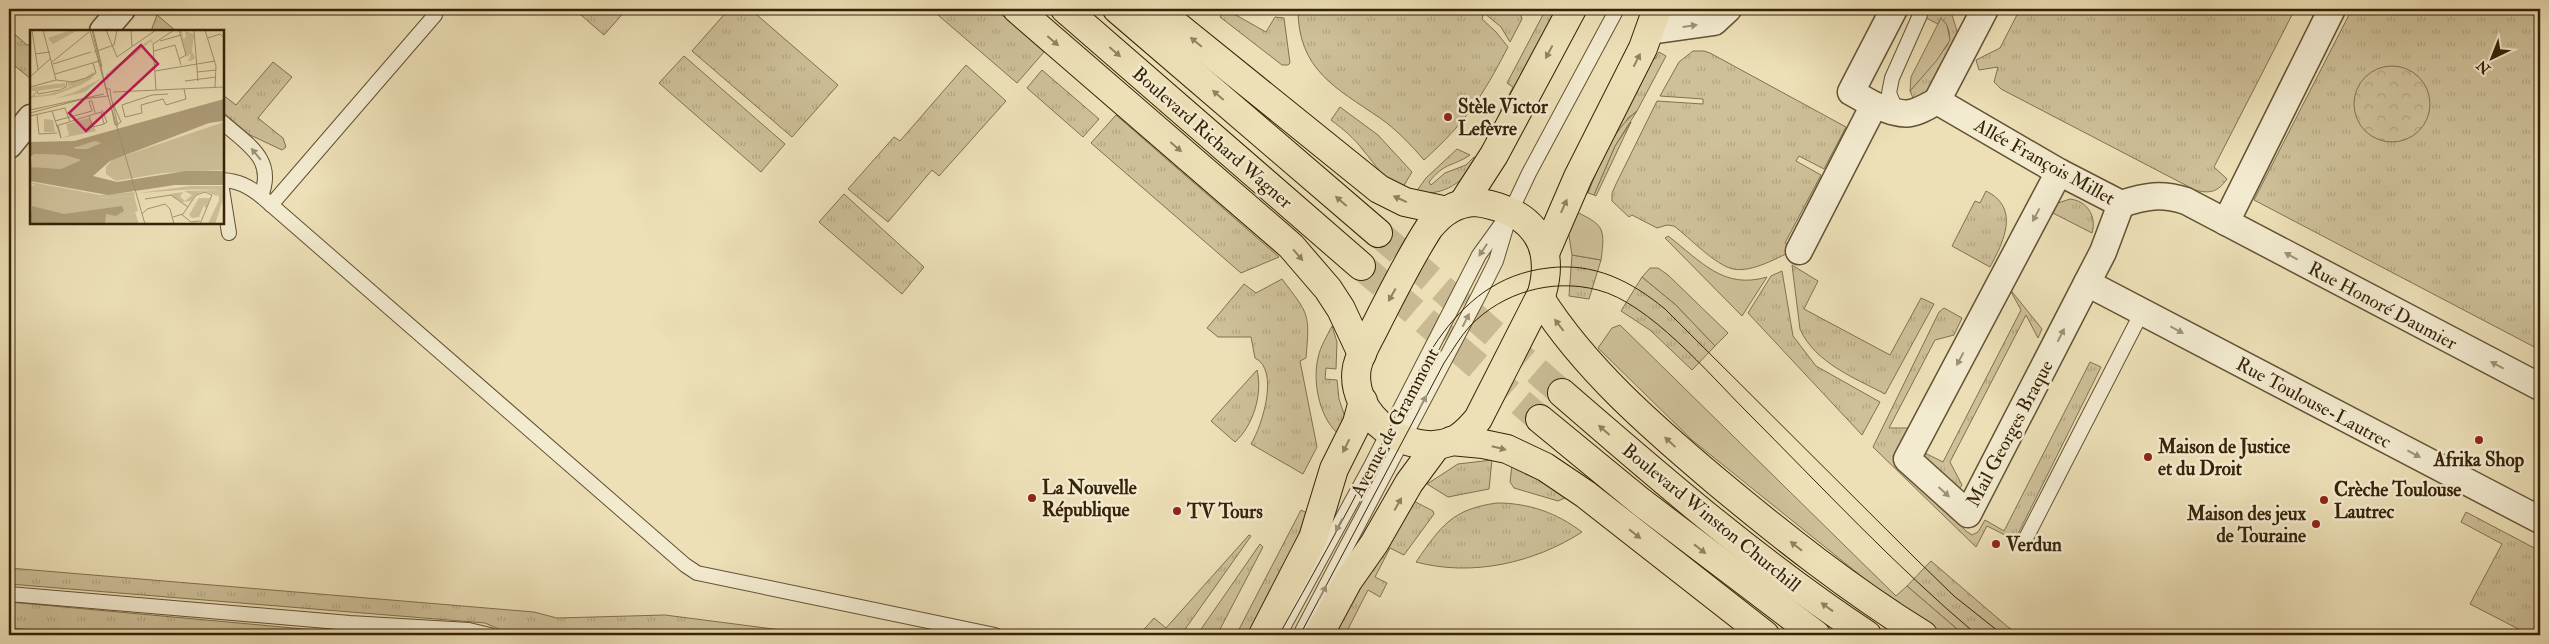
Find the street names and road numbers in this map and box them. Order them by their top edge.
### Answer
street label: Boulevard Richard Wagner [1127,62,1297,214]
street label: Allée François Millet [1969,113,2119,210]
street label: Rue Honoré Daumier [2304,256,2461,355]
street label: Avenue de Grammont [1345,344,1444,502]
street label: Rue Toulouse-Lautrec [2232,352,2395,454]
street label: Mail Georges Braque [1961,356,2059,511]
street label: Boulevard Winston Churchill [1617,438,1806,597]

